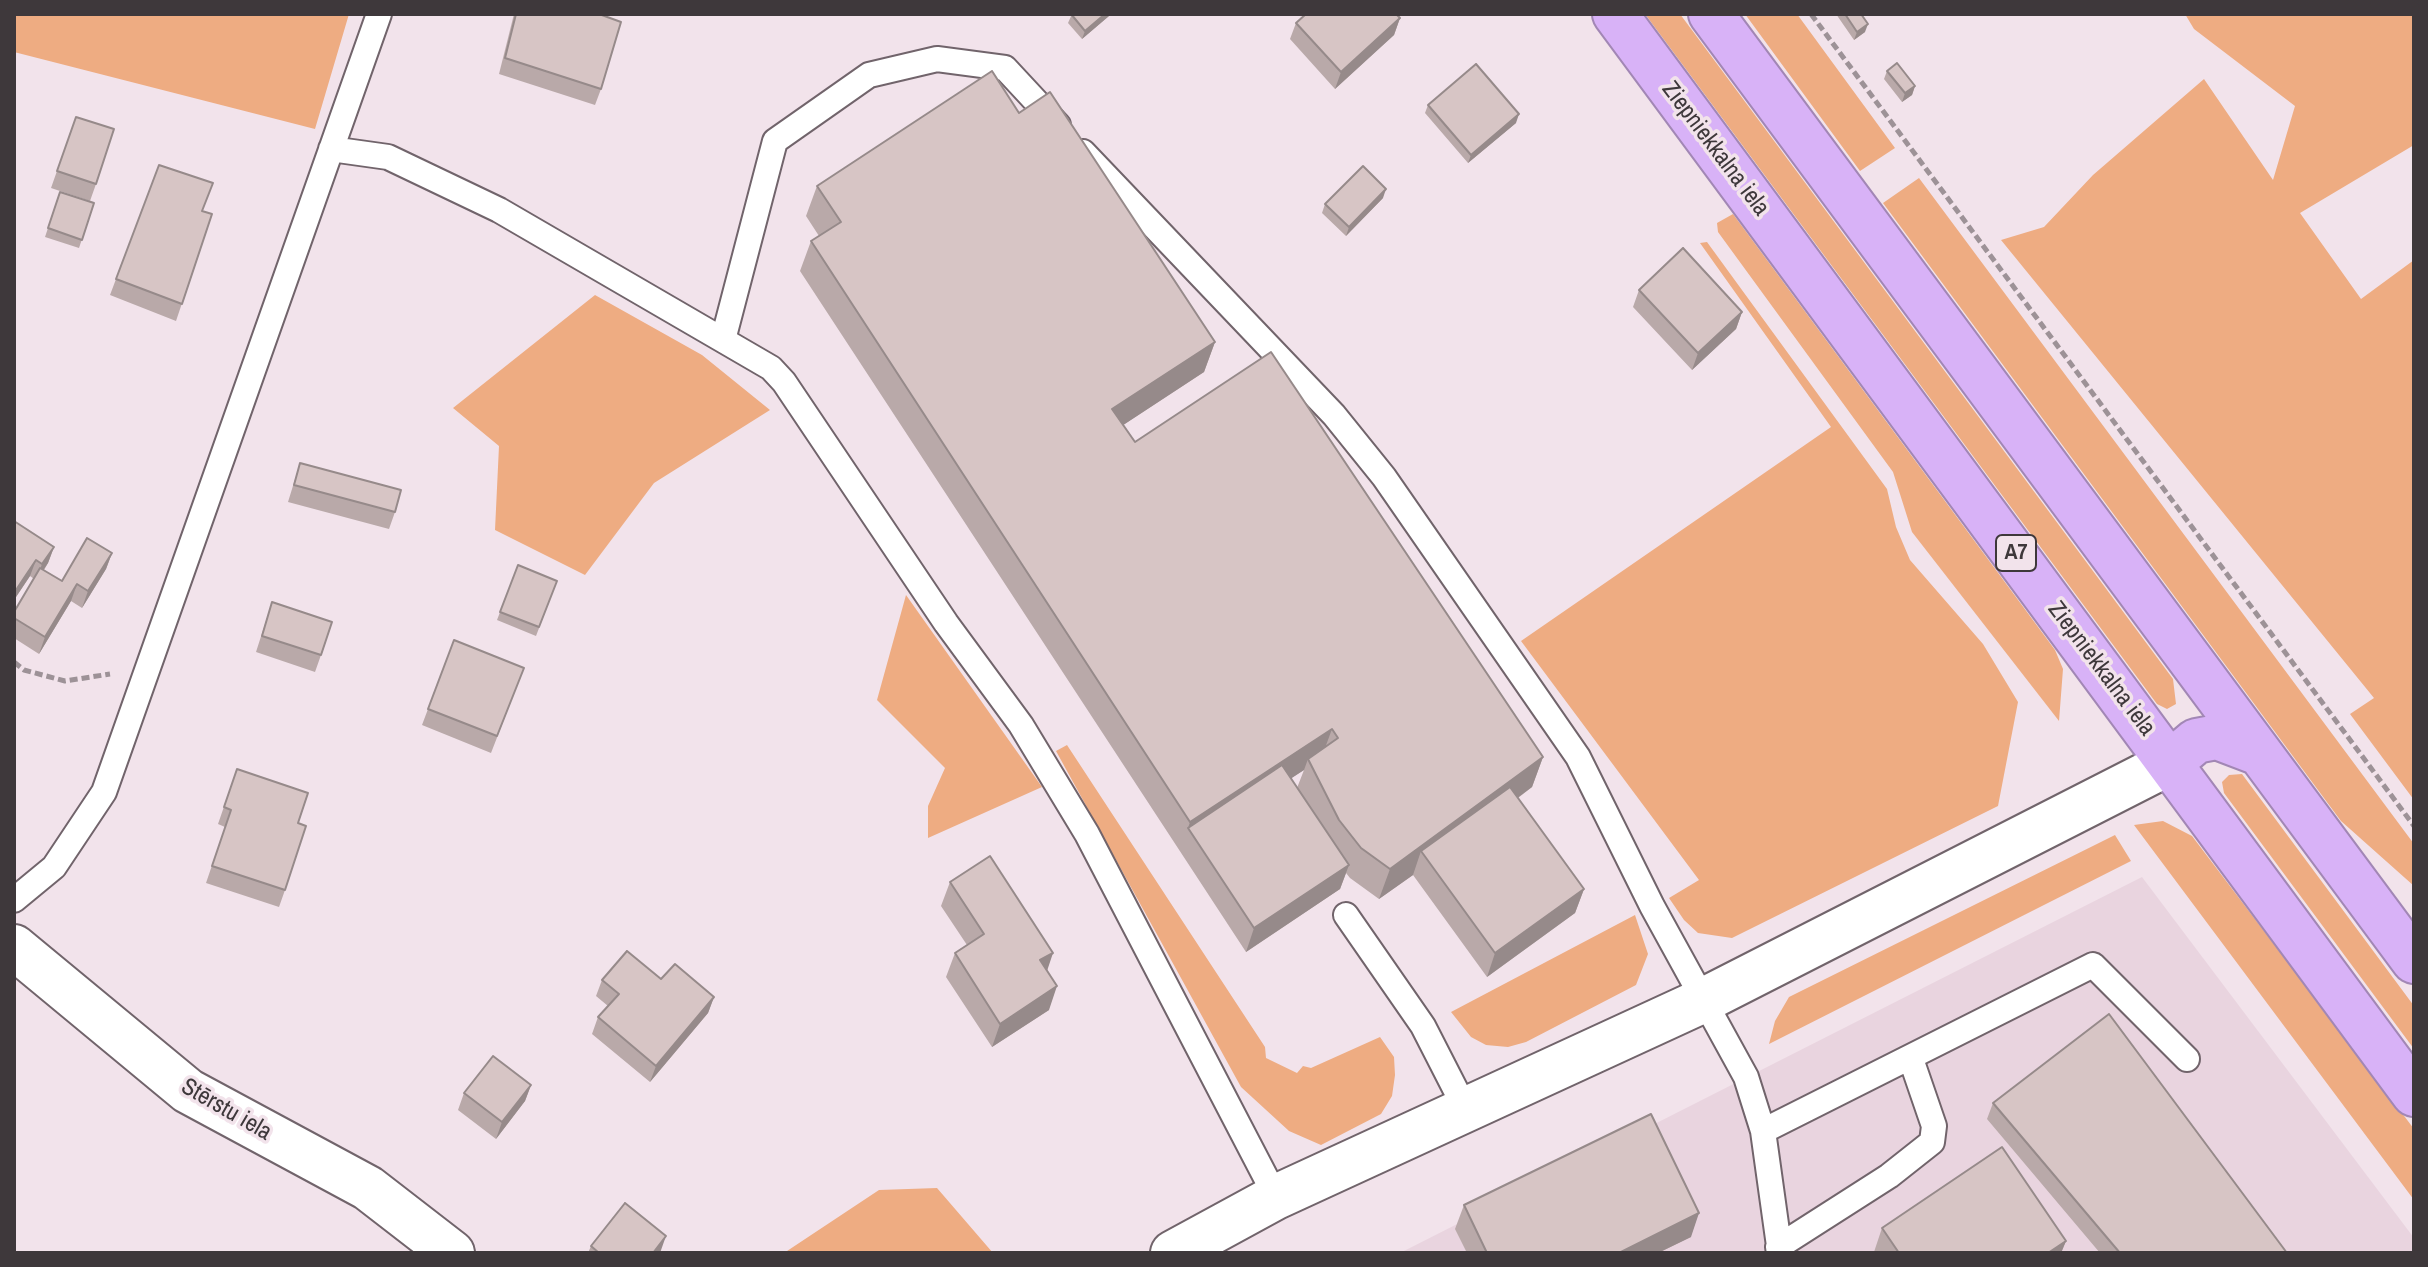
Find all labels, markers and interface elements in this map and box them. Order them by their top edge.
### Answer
street label: Ziepniekkalna iela [1655,76,1775,222]
road number: A7 [1996,535,2036,571]
street label: Ziepniekkalna iela [2041,596,2161,742]
street label: Stērstu iela [176,1073,276,1147]

